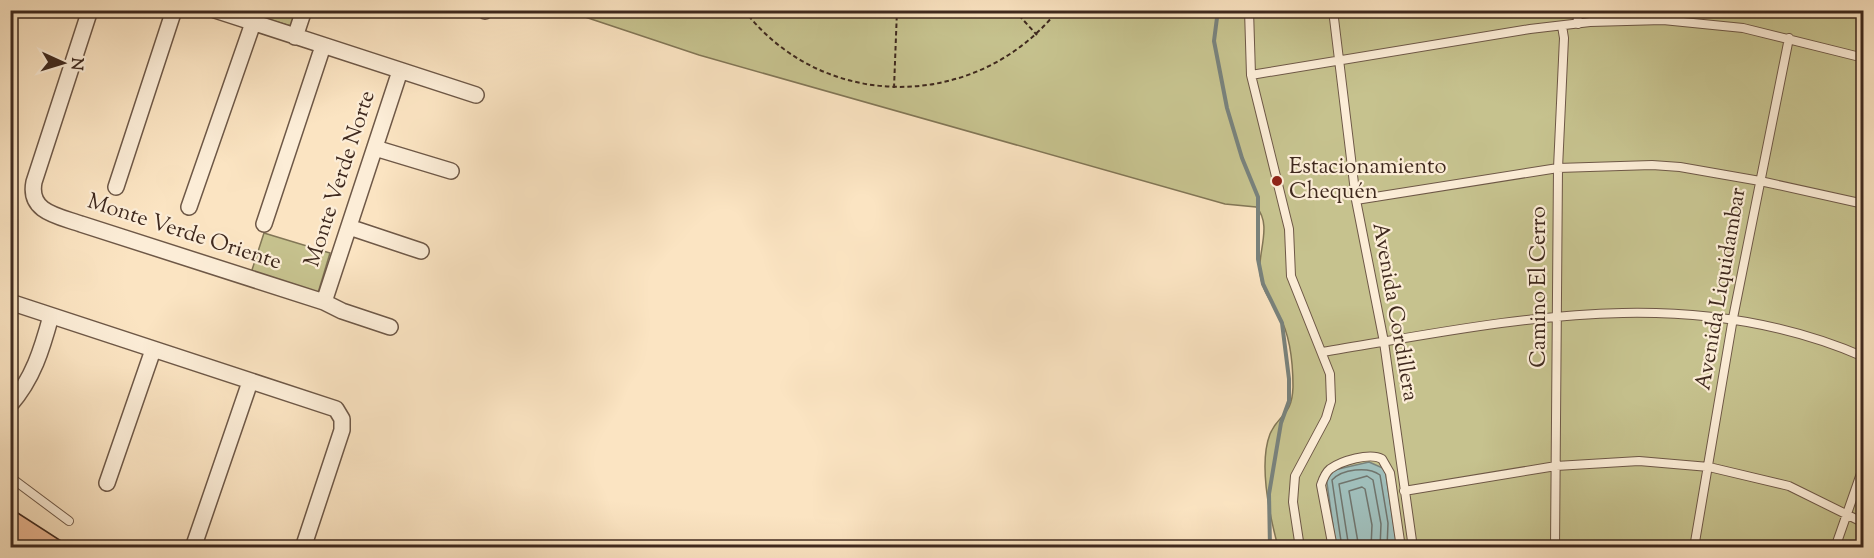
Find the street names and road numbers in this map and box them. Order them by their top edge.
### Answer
street label: Monte Verde Norte [297,87,385,271]
street label: Avenida Liquidambar [1688,185,1756,393]
street label: Monte Verde Oriente [83,187,285,279]
street label: Camino El Cerro [1524,206,1556,368]
street label: Avenida Cordillera [1363,220,1425,404]

